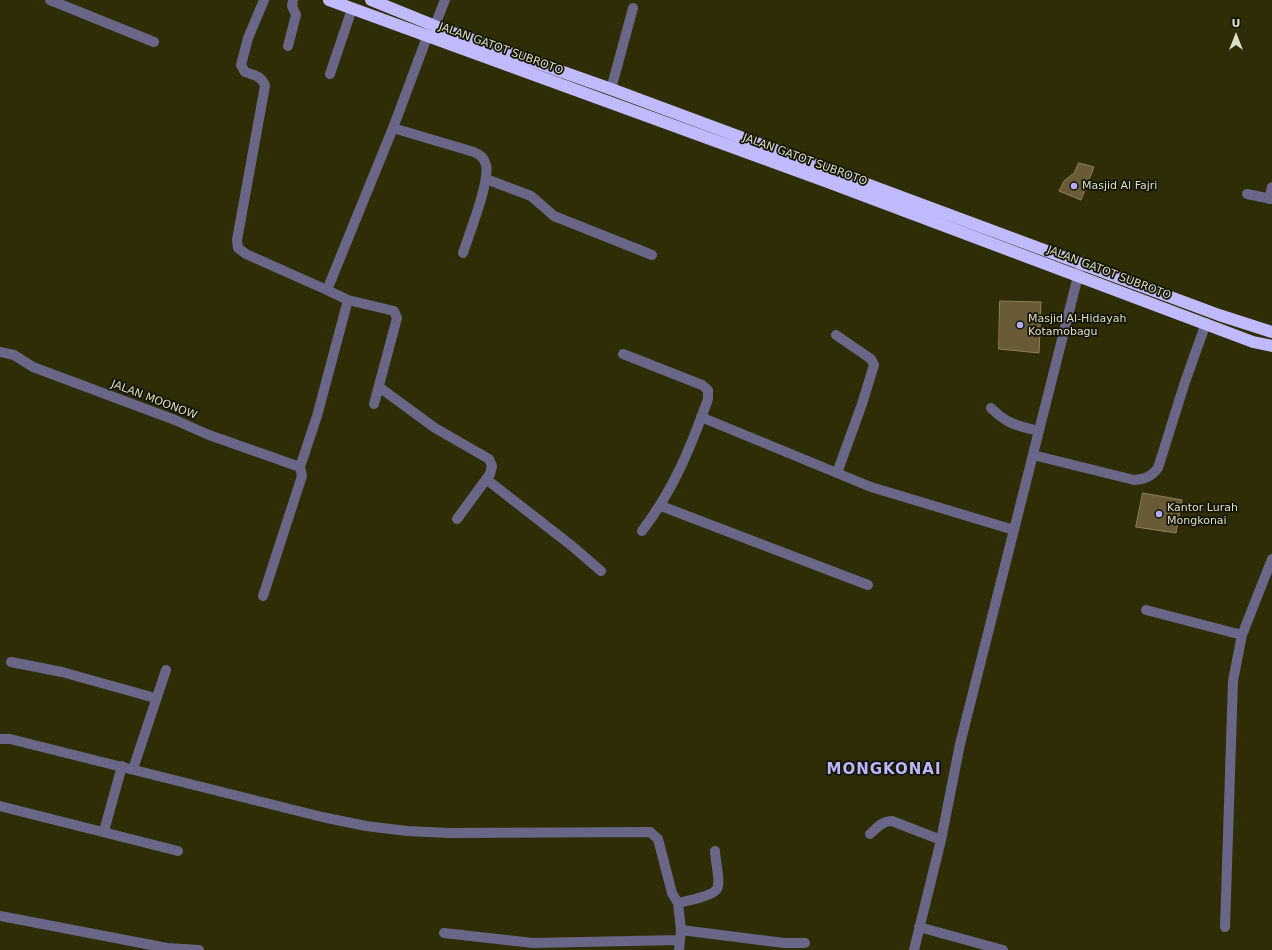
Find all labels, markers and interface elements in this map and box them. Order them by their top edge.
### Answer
north arrow [1216,16,1256,56]
text: U [1232,17,1240,30]
street label: JALAN GATOT SUBROTO [437,20,565,78]
street label: JALAN GATOT SUBROTO [741,131,869,189]
place label: Masjid Al Fajri [1082,179,1157,193]
marker: Masjid Al Fajri [1069,181,1079,191]
street label: JALAN GATOT SUBROTO [1045,243,1173,303]
place label: Masjid Al-Hidayah Kotamobagu [1028,312,1126,338]
marker: Masjid Al-Hidayah Kotamobagu [1015,320,1025,330]
street label: JALAN MOONOW [109,378,199,422]
place label: Kantor Lurah Mongkonai [1167,501,1238,527]
marker: Kantor Lurah Mongkonai [1154,509,1164,519]
district label: MONGKONAI [827,761,941,779]

